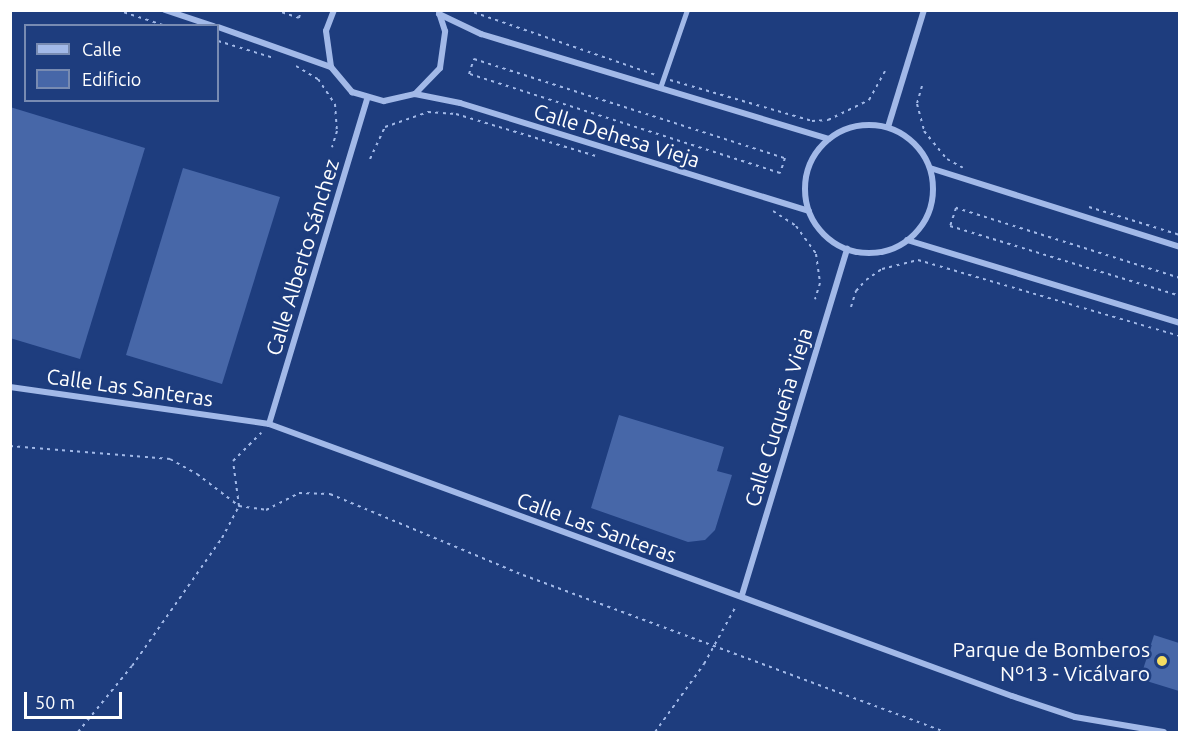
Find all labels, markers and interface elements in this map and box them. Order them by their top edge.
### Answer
legend [24,24,219,102]
text: Calle [82,39,122,59]
text: Edificio [82,69,141,89]
street label: Calle Dehesa Vieja [531,98,703,172]
street label: Calle Alberto Sánchez [260,156,344,358]
street label: Calle Cuqueña Vieja [739,324,817,510]
street label: Calle Las Santeras [45,363,215,411]
street label: Calle Las Santeras [514,486,680,568]
place label: Parque de Bomberos Nº13 - Vicálvaro [953,636,1150,686]
marker: Parque de Bomberos Nº13 - Vicálvaro [1155,654,1169,668]
scale bar [27,680,124,718]
text: 50 m [35,692,75,712]

